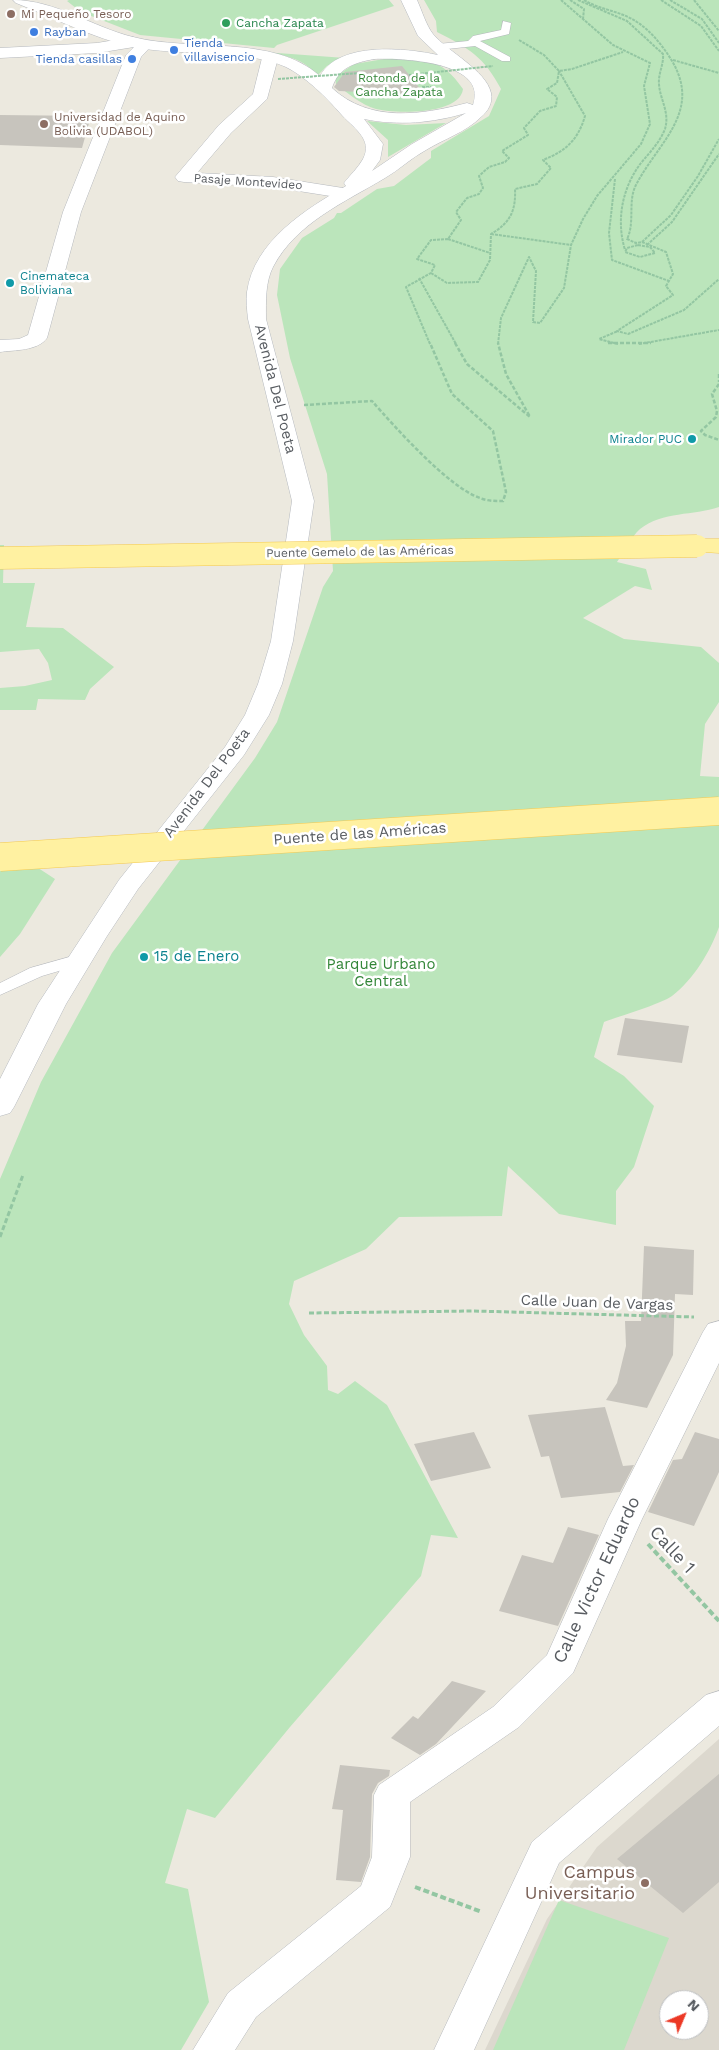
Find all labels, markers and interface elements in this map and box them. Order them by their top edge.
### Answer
place label: Mi Pequeño Tesoro [21,7,132,21]
marker: Mi Pequeño Tesoro [5,8,17,20]
place label: Cancha Zapata [236,16,324,30]
marker: Cancha Zapata [220,17,232,29]
place label: Rayban [44,25,86,39]
marker: Rayban [28,26,40,38]
place label: Tienda villavisencio [184,36,255,64]
marker: Tienda villavisencio [168,44,180,56]
place label: Tienda casillas [36,52,122,66]
marker: Tienda casillas [126,53,138,65]
park label: Rotonda de la Cancha Zapata [355,71,443,99]
place label: Universidad de Aquino Bolivia (UDABOL) [54,110,185,138]
marker: Universidad de Aquino Bolivia (UDABOL) [38,118,50,130]
street label: Pasaje Montevideo [193,171,303,193]
place label: Cinemateca Boliviana [20,269,89,297]
marker: Cinemateca Boliviana [4,277,16,289]
street label: Avenida Del Poeta [250,323,300,455]
place label: Mirador PUC [609,432,682,446]
marker: Mirador PUC [686,433,698,445]
street label: Puente Gemelo de las Américas [266,543,454,561]
street label: Avenida Del Poeta [160,725,254,841]
street label: Puente de las Américas [273,819,447,849]
place label: 15 de Enero [154,948,239,966]
marker: 15 de Enero [138,951,150,963]
park label: Parque Urbano Central [327,956,435,991]
street label: Calle Juan de Vargas [520,1291,674,1315]
street label: Calle Victor Eduardo [549,1493,645,1667]
street label: Calle 1 [645,1522,699,1578]
place label: Campus Universitario [525,1862,635,1905]
marker: Campus Universitario [639,1877,651,1889]
north arrow [659,1990,709,2040]
text: N [685,1996,703,2014]

